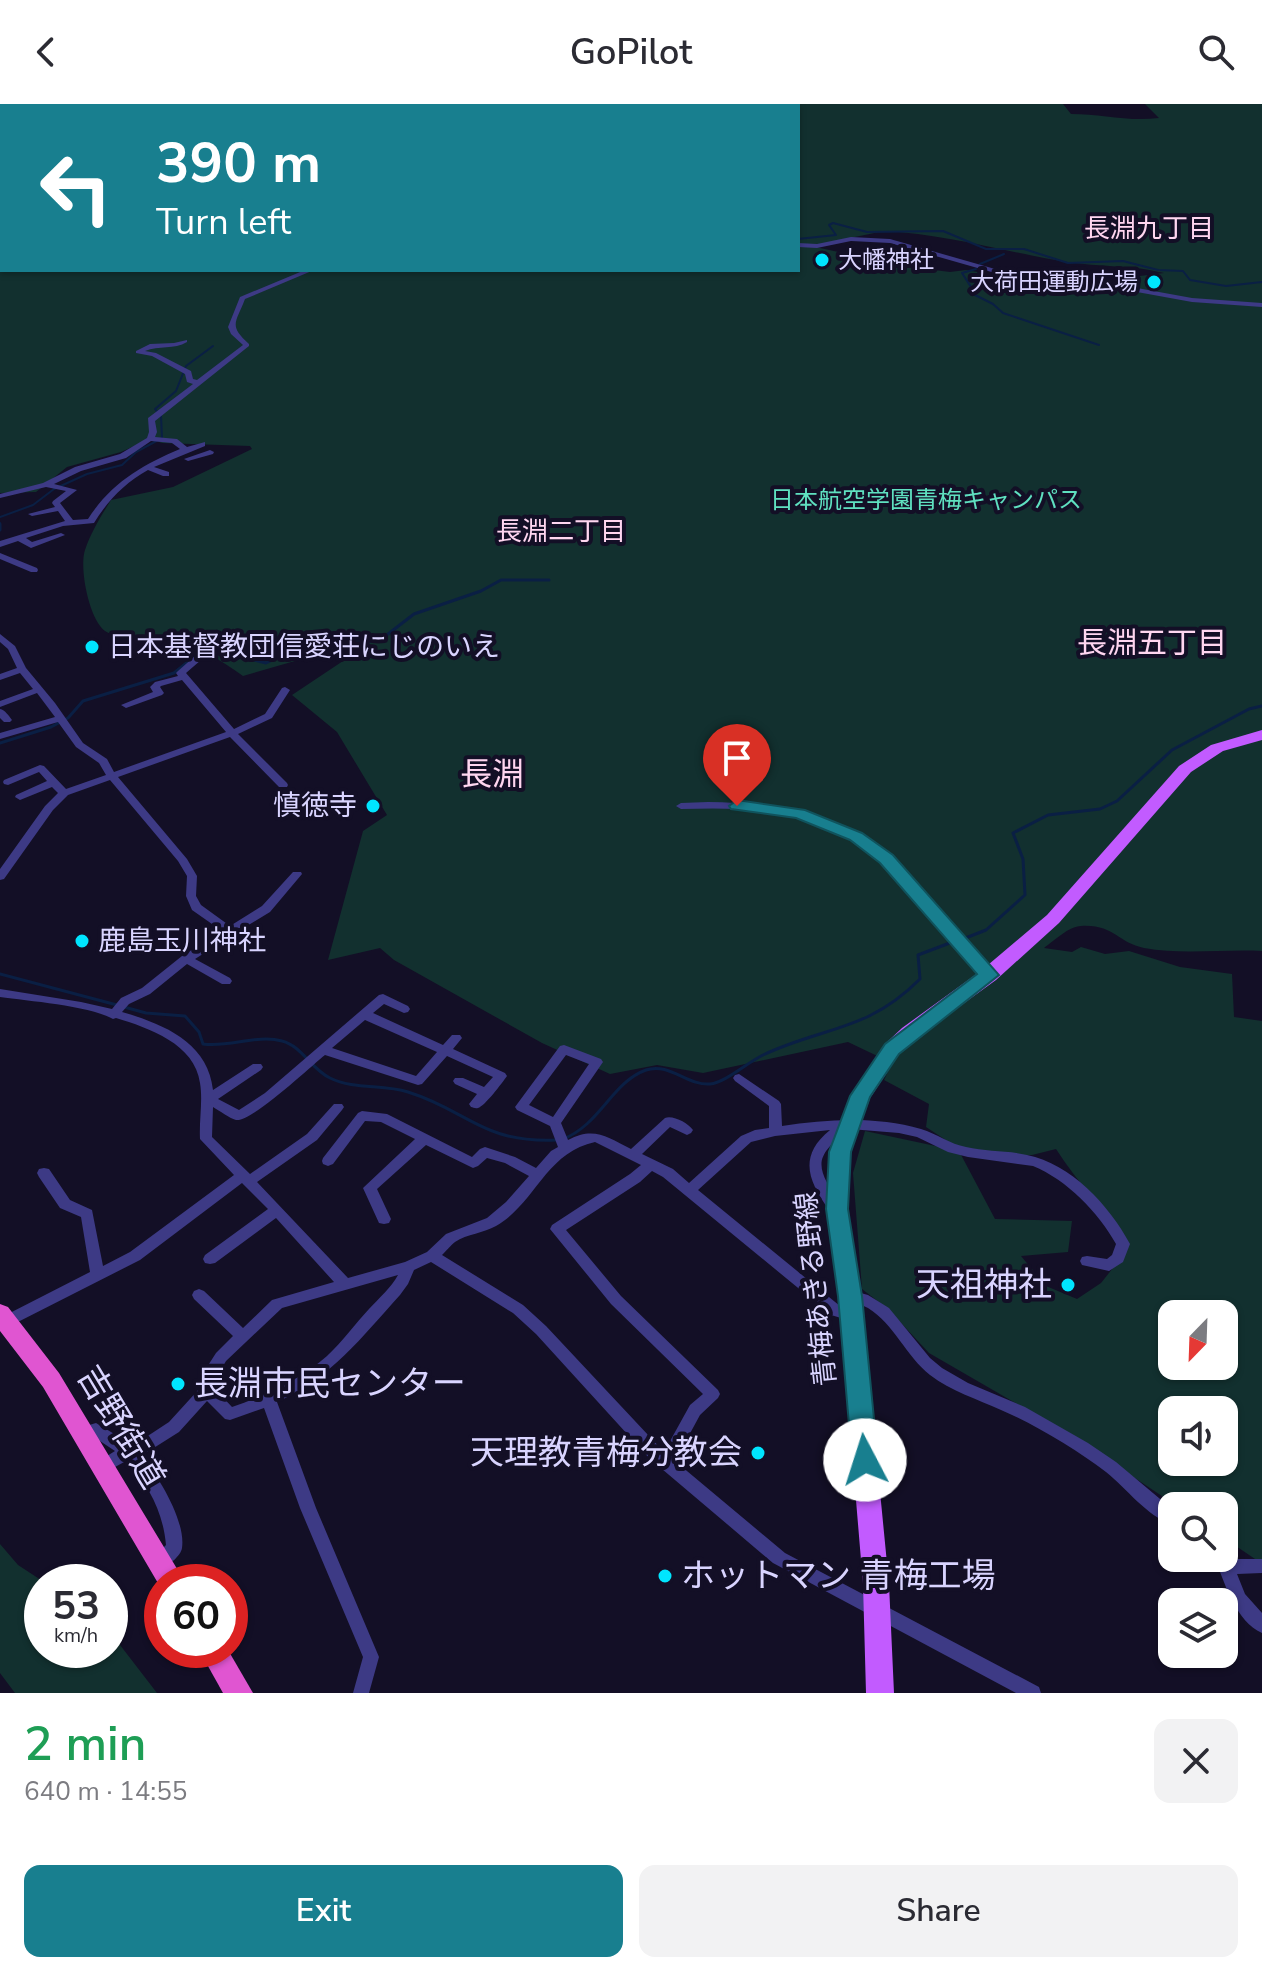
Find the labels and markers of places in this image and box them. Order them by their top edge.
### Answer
place label: 大幡神社 [838,244,934,276]
marker: 大幡神社 [813,251,831,269]
place label: 大荷田運動広場 [970,266,1138,298]
marker: 大荷田運動広場 [1145,273,1163,291]
place label: 日本基督教団信愛荘にじのいえ [108,628,500,666]
marker: 日本基督教団信愛荘にじのいえ [83,638,101,656]
pin [703,724,771,806]
place label: 慎徳寺 [273,787,357,825]
marker: 慎徳寺 [364,797,382,815]
place label: 鹿島玉川神社 [98,922,266,960]
marker: 鹿島玉川神社 [73,932,91,950]
place label: 天祖神社 [916,1262,1052,1308]
marker: 天祖神社 [1059,1276,1077,1294]
place label: 長淵市民センター [194,1361,466,1407]
marker: 長淵市民センター [169,1375,187,1393]
place label: 天理教青梅分教会 [470,1430,742,1476]
marker: 天理教青梅分教会 [749,1444,767,1462]
place label: ホットマン 青梅工場 [681,1553,996,1599]
marker: ホットマン 青梅工場 [656,1567,674,1585]

